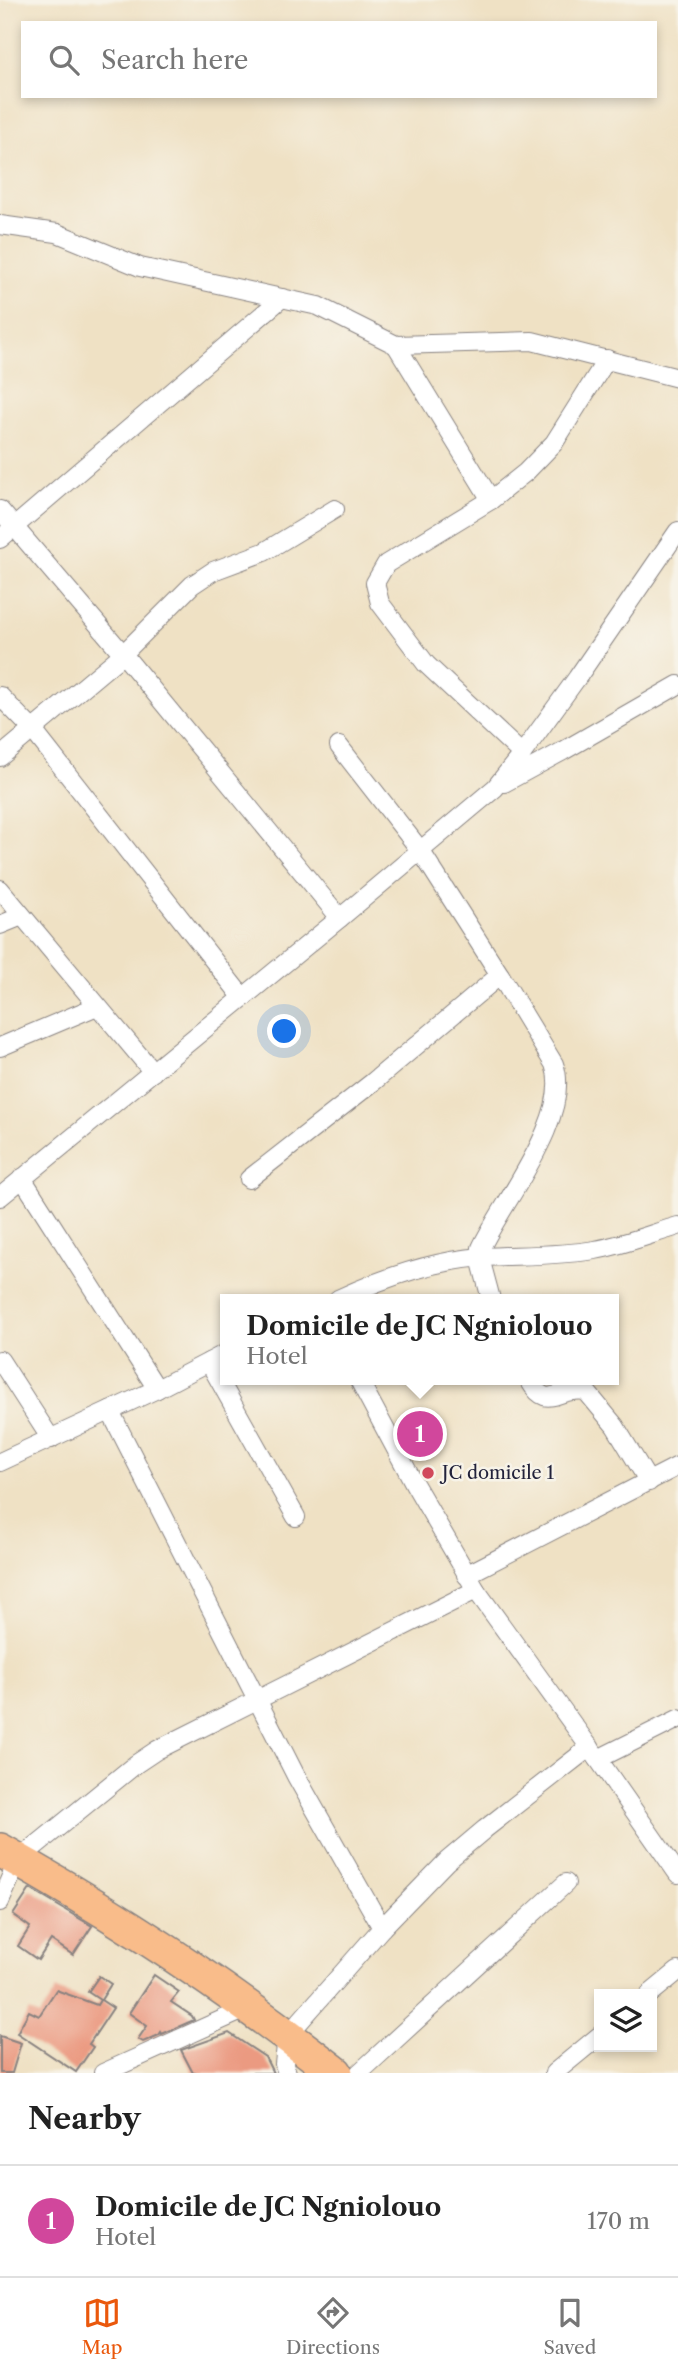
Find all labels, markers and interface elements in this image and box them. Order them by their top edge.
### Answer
search box [21,21,657,98]
icon: search [45,41,83,79]
text: Search here [101,44,248,76]
your location [267,1014,301,1048]
popup [220,1294,619,1385]
text: Domicile de JC Ngniolouo [246,1310,593,1342]
text: Hotel [246,1342,307,1370]
pin: 1 [397,1408,443,1460]
place label: JC domicile 1 [439,1462,554,1484]
marker: JC domicile 1 [420,1465,436,1481]
map controls [594,1989,657,2052]
button: layers [594,1989,657,2052]
text: Nearby [28,2100,141,2137]
text: Domicile de JC Ngniolouo [95,2191,441,2223]
text: 1 [46,2207,56,2235]
text: 170 m [587,2207,650,2235]
text: Hotel [95,2223,156,2251]
tab: Map [82,2294,123,2359]
tab: Directions [286,2294,380,2359]
tab: Saved [543,2294,596,2359]

